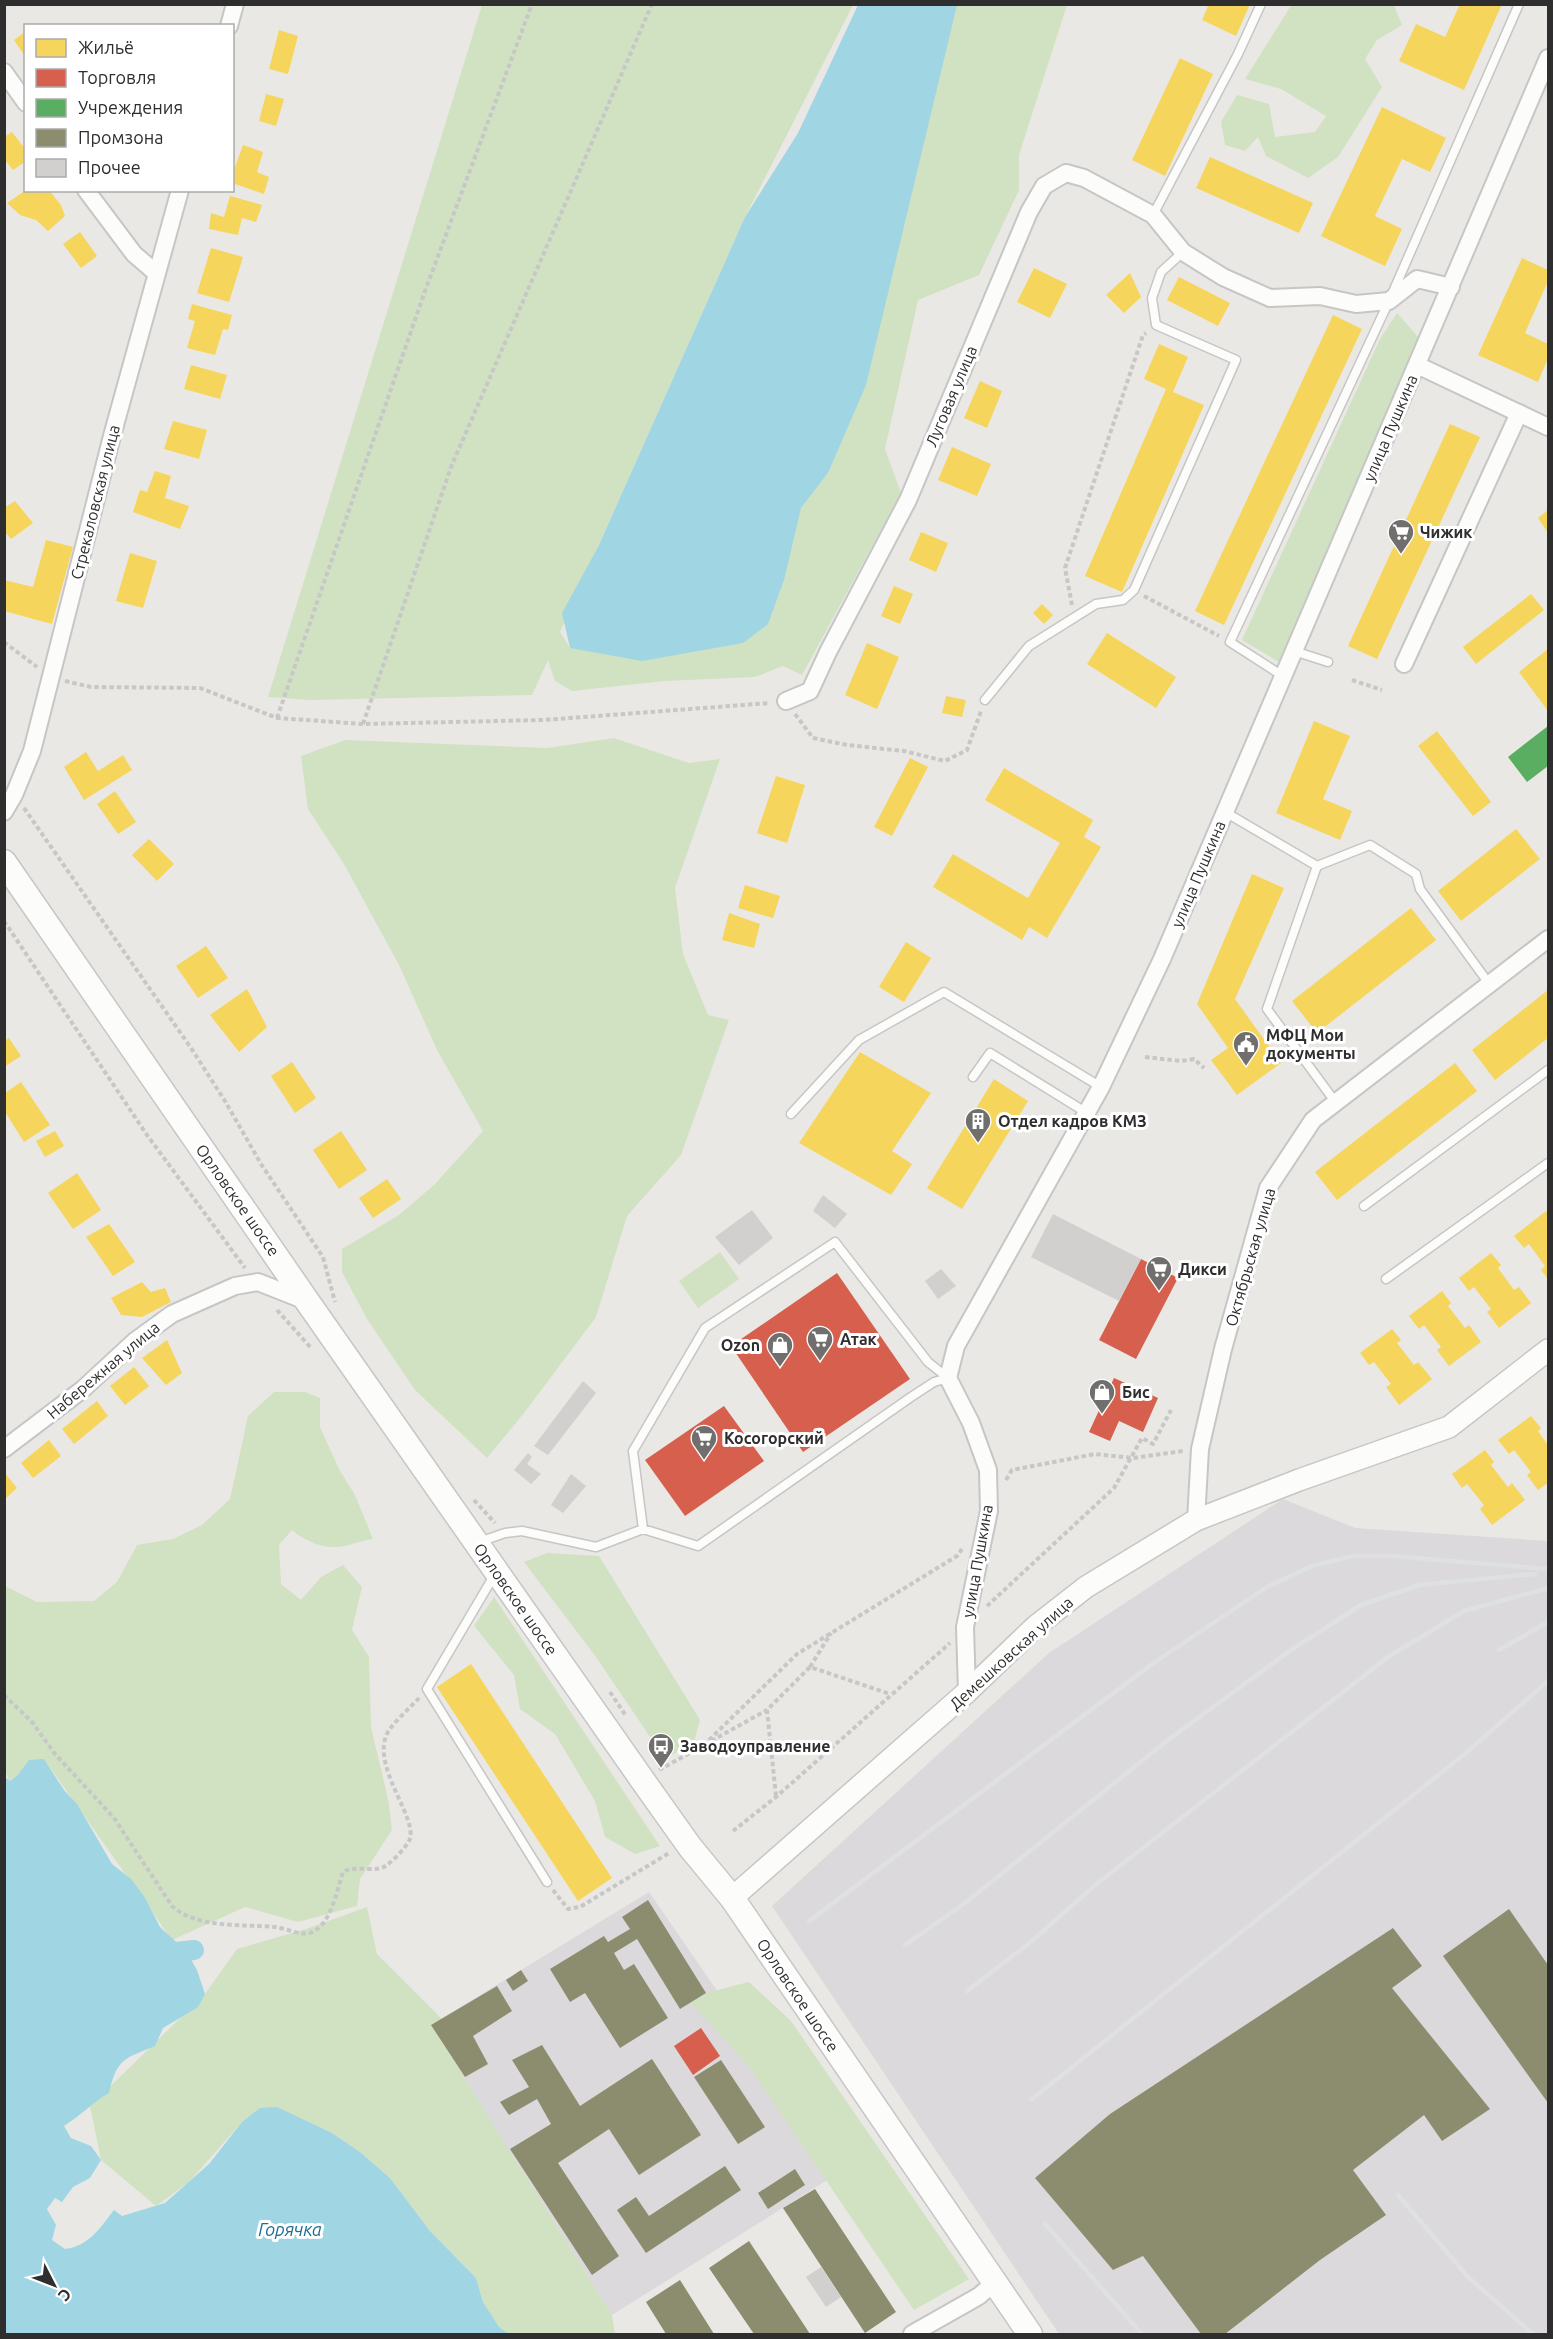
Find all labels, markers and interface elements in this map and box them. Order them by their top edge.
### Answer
legend [24,24,234,192]
text: Жильё [78,37,134,57]
text: Торговля [78,67,156,87]
text: Учреждения [78,97,183,117]
text: Промзона [78,127,163,147]
text: Прочее [78,157,141,177]
street label: Луговая улица [922,343,980,449]
street label: улица Пушкина [1359,372,1421,484]
street label: Стрекаловская улица [67,423,123,581]
supermarket icon: Чижик [1386,517,1416,555]
place label: Чижик [1420,523,1472,541]
street label: улица Пушкина [1167,818,1229,930]
place label: МФЦ Мои документы [1266,1026,1356,1062]
public building icon: МФЦ Мои документы [1231,1029,1261,1067]
building icon: Отдел кадров КМЗ [963,1106,993,1144]
place label: Отдел кадров КМЗ [998,1112,1147,1130]
street label: Орловское шоссе [193,1141,283,1259]
street label: Октябрьская улица [1222,1186,1278,1328]
supermarket icon: Дикси [1144,1254,1174,1292]
place label: Дикси [1178,1260,1227,1278]
street label: Набережная улица [43,1318,163,1422]
supermarket icon: Атак [805,1324,835,1362]
shop icon: Ozon [765,1330,795,1368]
place label: Атак [840,1330,877,1348]
place label: Ozon [721,1336,760,1354]
shop icon: Бис [1087,1377,1117,1415]
place label: Бис [1122,1383,1150,1401]
supermarket icon: Косогорский [689,1423,719,1461]
place label: Косогорский [724,1429,824,1447]
street label: улица Пушкина [958,1503,996,1619]
street label: Орловское шоссе [471,1540,561,1658]
street label: Демешковская улица [946,1593,1076,1713]
bus stop icon: Заводоуправление [646,1731,676,1769]
place label: Заводоуправление [680,1737,831,1755]
street label: Орловское шоссе [753,1935,843,2055]
water label: Горячка [258,2219,322,2239]
north arrow [24,2255,84,2315]
text: С [55,2285,75,2305]

